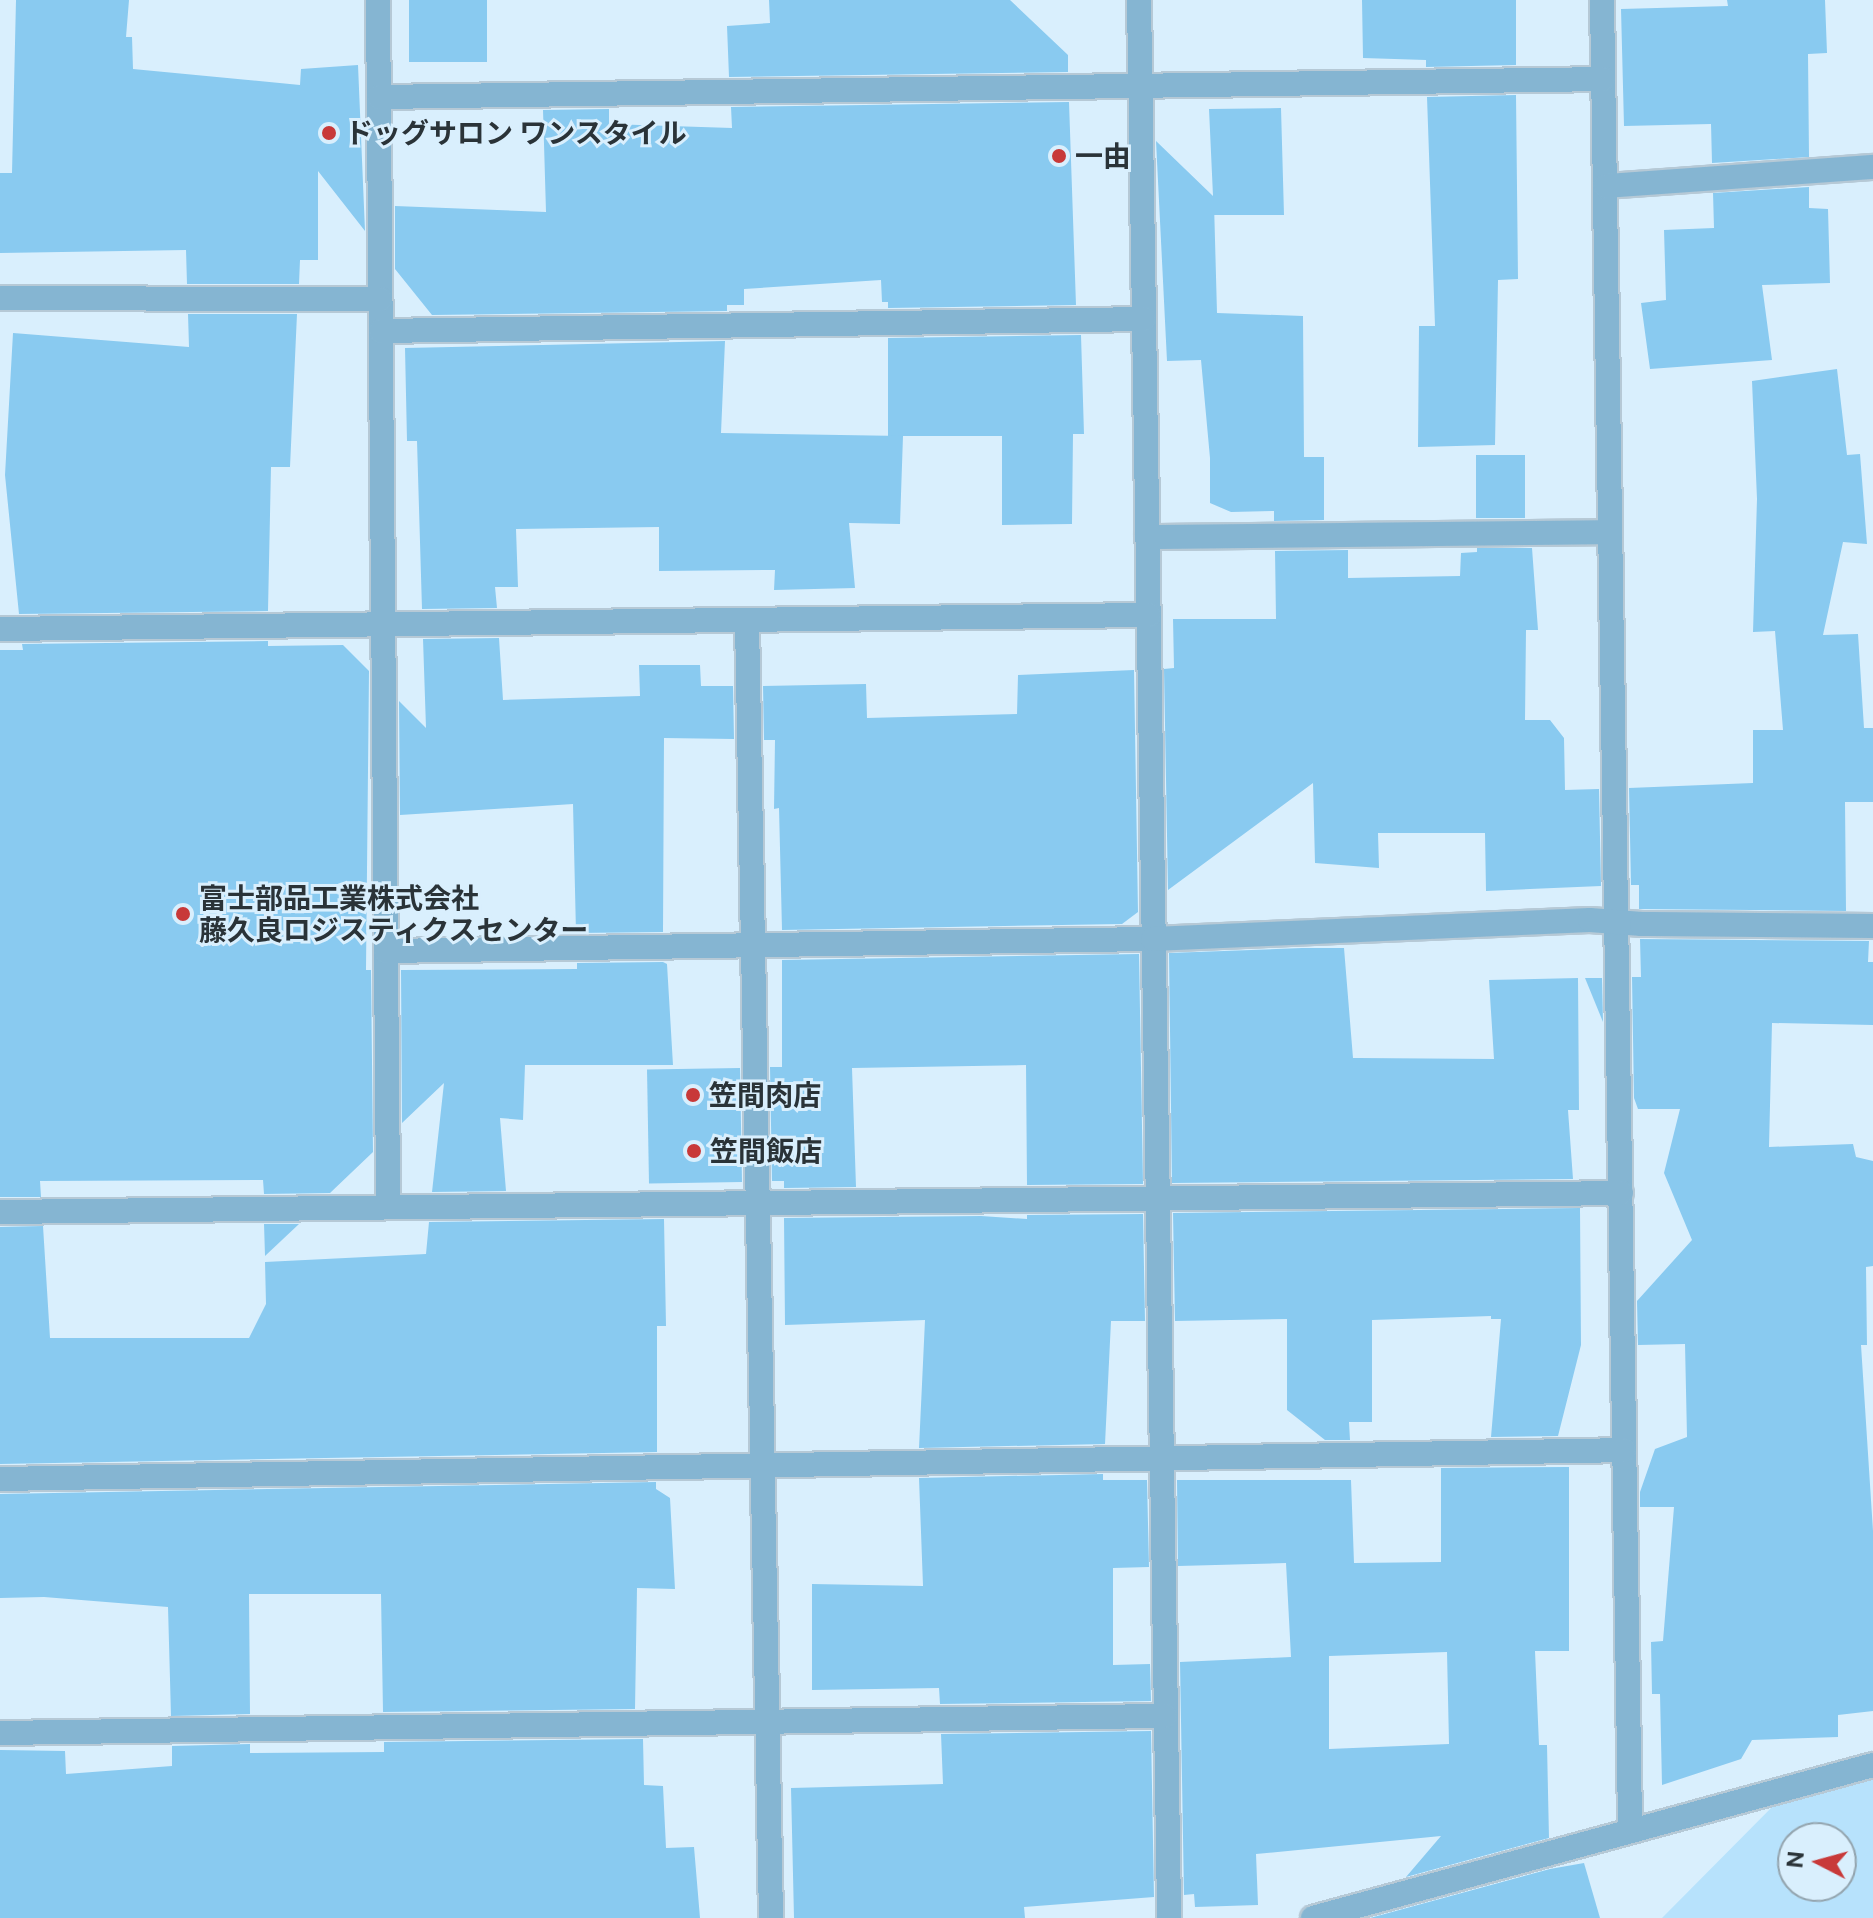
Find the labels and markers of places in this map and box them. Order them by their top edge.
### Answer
place label: ドッグサロン ワンスタイル [345,116,687,150]
marker: ドッグサロン ワンスタイル [320,124,338,142]
place label: 一由 [1075,139,1131,173]
marker: 一由 [1050,147,1068,165]
place label: 富士部品工業株式会社 藤久良ロジスティクスセンター [199,881,591,947]
marker: 富士部品工業株式会社 藤久良ロジスティクスセンター [174,905,192,923]
place label: 笠間肉店 [709,1078,821,1112]
marker: 笠間肉店 [684,1086,702,1104]
place label: 笠間飯店 [710,1134,822,1168]
marker: 笠間飯店 [685,1142,703,1160]

